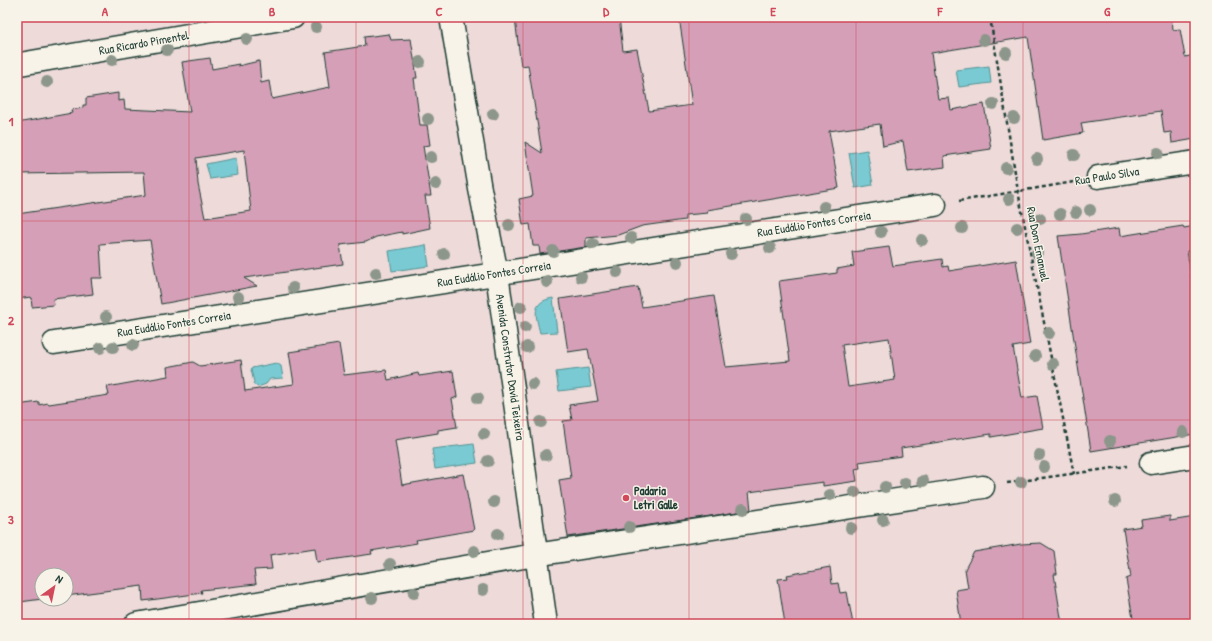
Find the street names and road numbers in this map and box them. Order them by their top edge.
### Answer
street label: Rua Ricardo Pimentel [98,26,191,59]
street label: Rua Paulo Silva [1074,162,1140,189]
street label: Rua Dom Emanuel [1023,205,1054,283]
street label: Rua Eudálio Fontes Correia [756,206,872,241]
street label: Rua Eudálio Fontes Correia [436,256,552,291]
street label: Avenida Construtor David Teixeira [492,293,529,441]
street label: Rua Eudálio Fontes Correia [116,306,232,341]

